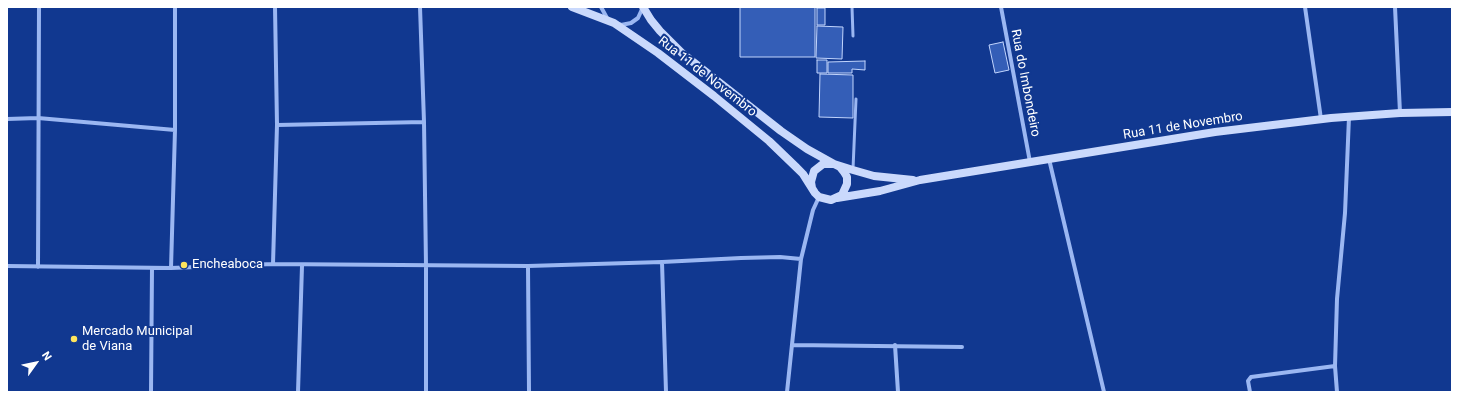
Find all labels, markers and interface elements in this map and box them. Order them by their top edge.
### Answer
street label: Rua do Imbondeiro [1007,28,1043,138]
street label: Rua 11 de Novembro [655,34,759,120]
street label: Rua 11 de Novembro [1122,109,1244,143]
place label: Encheaboca [192,257,263,273]
marker: Encheaboca [179,260,189,270]
place label: Mercado Municipal de Viana [82,324,193,355]
marker: Mercado Municipal de Viana [69,334,79,344]
north arrow [16,343,56,383]
text: N [39,349,54,363]

